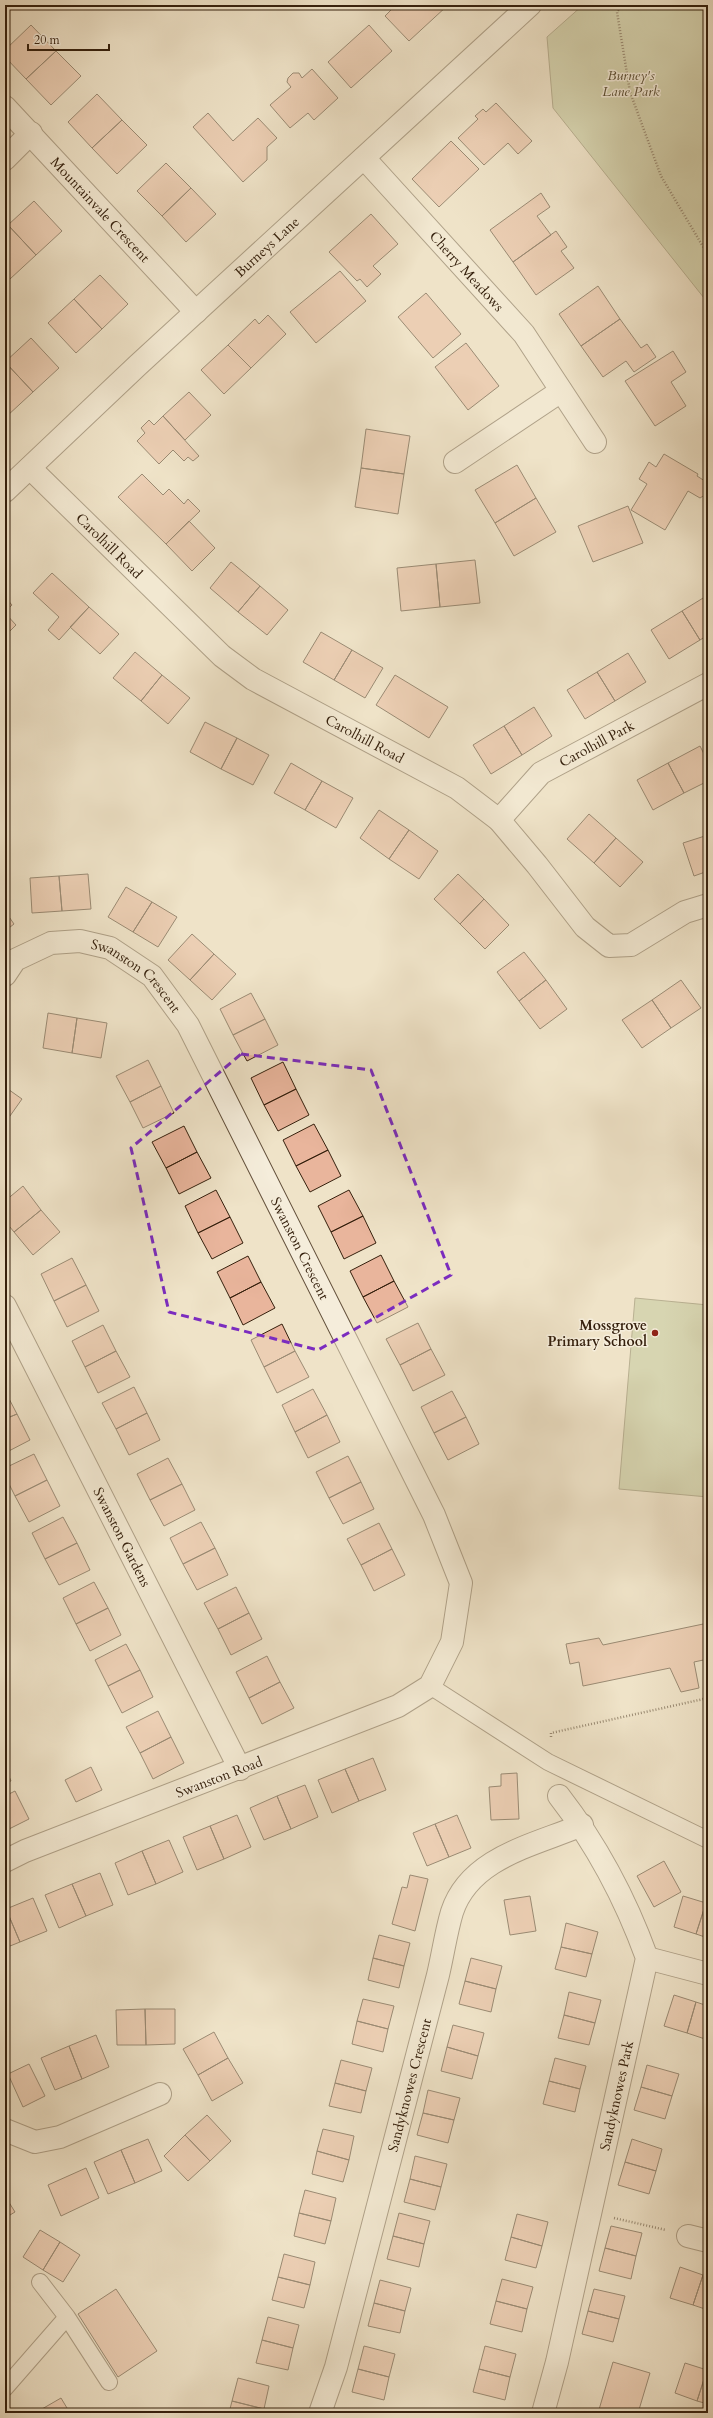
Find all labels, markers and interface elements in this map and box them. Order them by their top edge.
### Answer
scale bar [28,26,109,52]
text: 20 m [34,32,61,48]
park label: Burney's Lane Park [602,66,660,101]
street label: Mountainvale Crescent [46,153,154,267]
street label: Burneys Lane [231,213,303,282]
street label: Cherry Meadows [425,227,508,316]
street label: Carolhill Road [71,509,147,583]
street label: Carolhill Road [322,710,408,768]
street label: Carolhill Park [556,716,638,772]
street label: Swanston Crescent [89,935,185,1017]
street label: Swanston Crescent [266,1194,334,1304]
place label: Mossgrove Primary School [547,1316,647,1351]
marker: Mossgrove Primary School [650,1328,660,1338]
street label: Swanston Gardens [89,1484,155,1591]
street label: Swanston Road [173,1752,266,1803]
street label: Sandyknowes Crescent [383,2016,436,2154]
street label: Sandyknowes Park [595,2038,638,2152]

